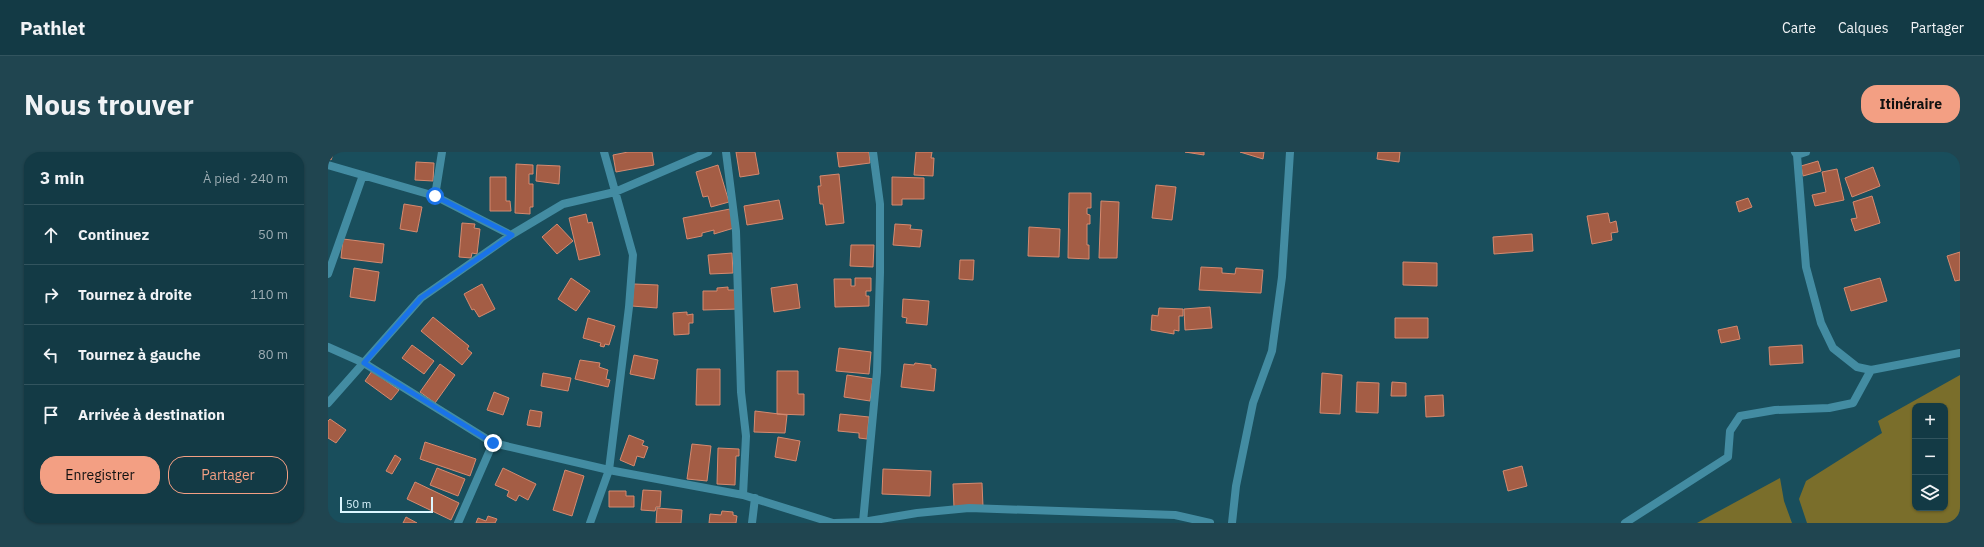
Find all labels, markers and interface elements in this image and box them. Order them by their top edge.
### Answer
text: Pathlet [20,16,85,40]
text: Carte [1782,19,1816,37]
text: Calques [1838,19,1888,37]
text: Partager [1910,19,1964,37]
button: Itinéraire [1861,85,1960,123]
text: Nous trouver [24,86,194,123]
text: 3 min [40,167,84,189]
text: À pied · 240 m [203,170,288,187]
route start [426,187,444,205]
icon: ahead [40,224,62,246]
text: Continuez [78,225,149,244]
text: 50 m [258,226,288,243]
icon: right [40,284,62,306]
text: Tournez à droite [78,285,192,304]
text: 110 m [250,286,288,303]
icon: left [40,344,62,366]
text: Tournez à gauche [78,345,201,364]
text: 80 m [258,346,288,363]
map controls [1912,403,1948,511]
button: + [1912,403,1948,439]
icon: arrive [40,404,62,426]
text: Arrivée à destination [78,405,225,424]
route end [484,434,502,452]
button: − [1912,439,1948,475]
button: Enregistrer [40,456,160,494]
button: Partager [168,456,288,494]
button: layers [1912,475,1948,511]
scale bar [340,495,433,514]
text: 50 m [346,497,371,511]

